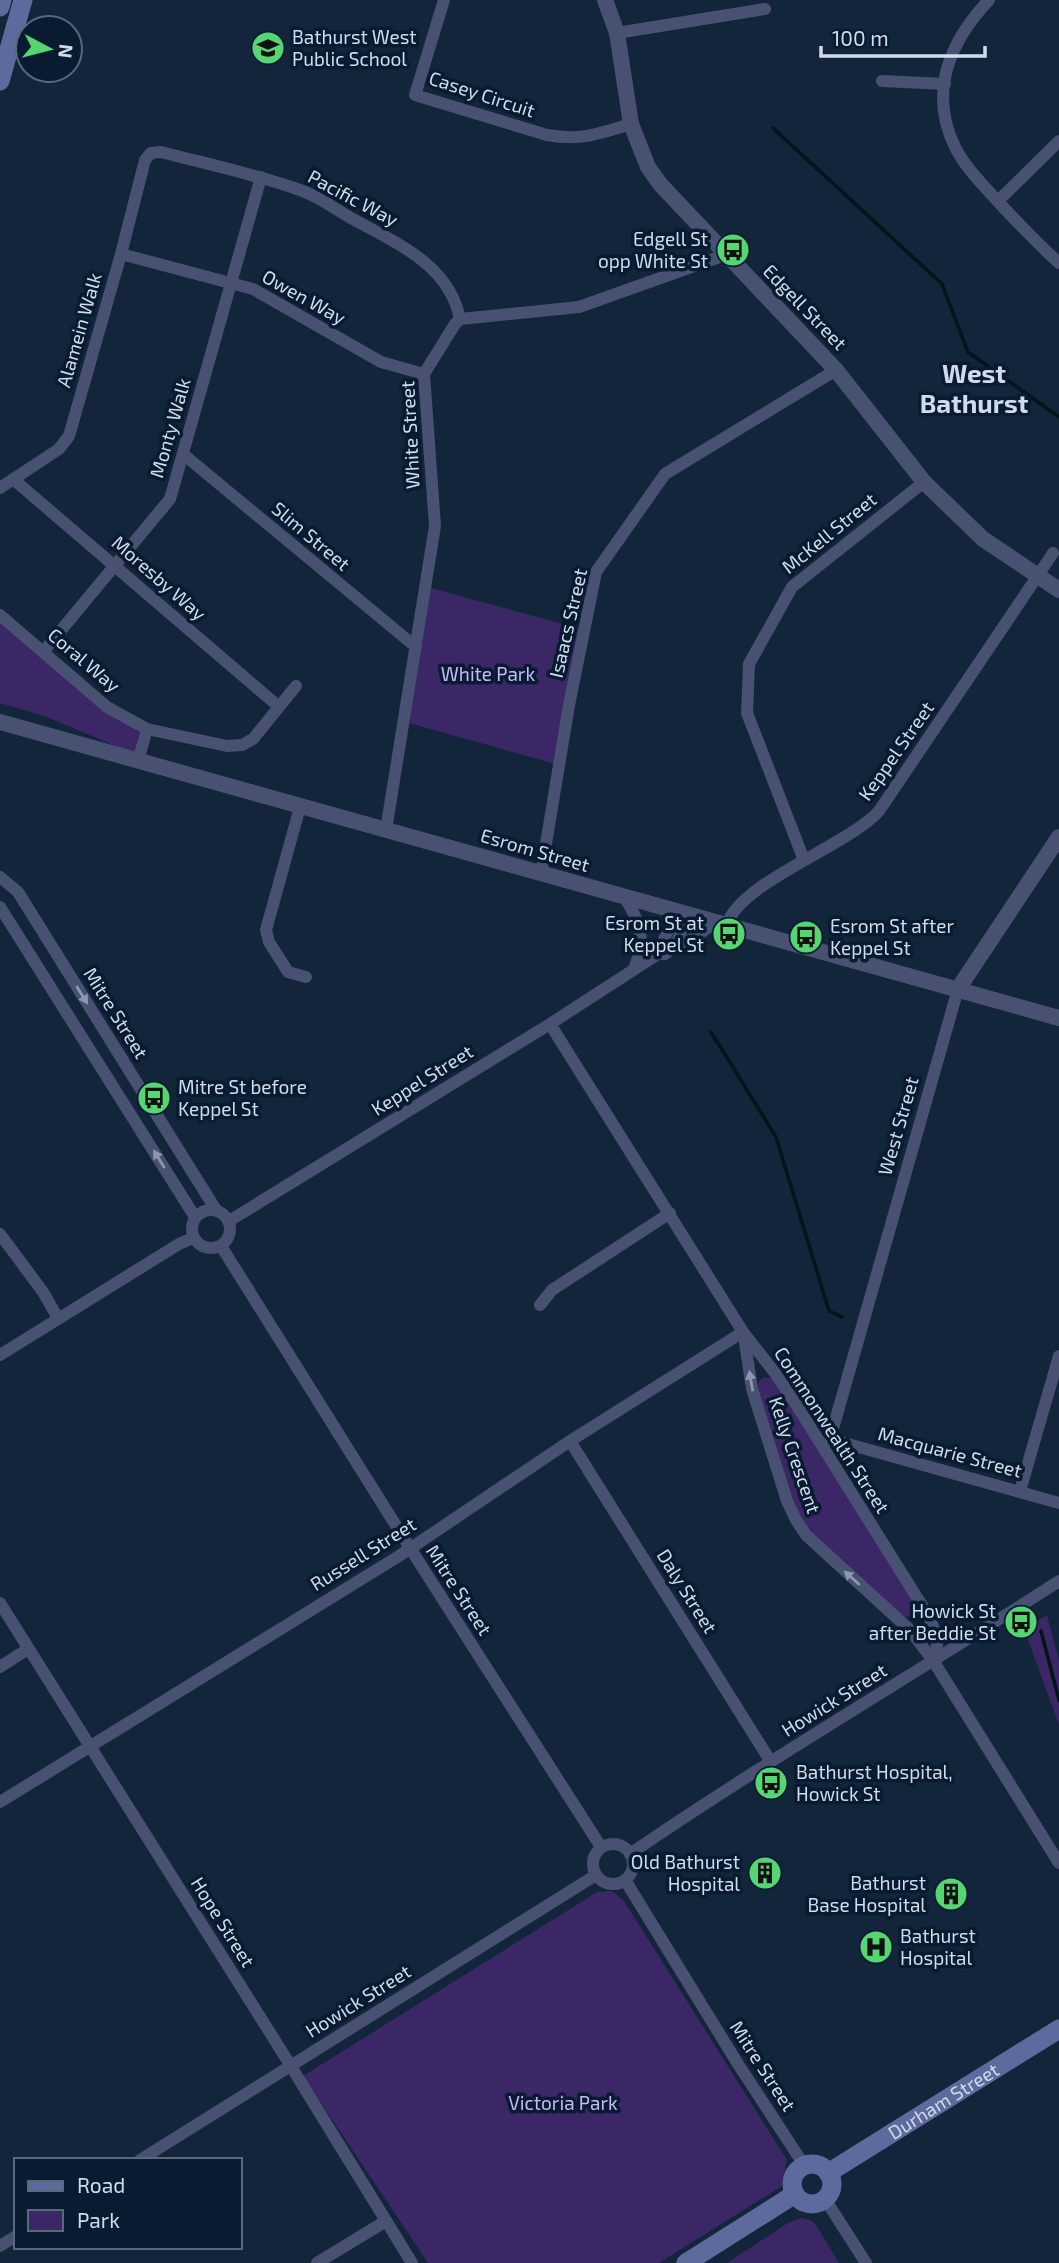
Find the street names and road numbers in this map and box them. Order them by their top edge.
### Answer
street label: Casey Circuit [426,66,538,121]
street label: Pacific Way [304,164,402,231]
street label: Edgell Street [759,259,852,354]
street label: Owen Way [259,264,350,329]
street label: Alamein Walk [51,270,106,390]
street label: Monty Walk [144,375,195,480]
street label: White Street [395,380,424,490]
street label: McKell Street [777,487,881,578]
street label: Slim Street [268,496,355,575]
street label: Moresby Way [108,530,211,625]
street label: Isaacs Street [544,566,591,680]
street label: Coral Way [44,623,125,696]
street label: Keppel Street [853,697,938,805]
street label: Esrom Street [478,823,592,876]
street label: Mitre Street [79,963,154,1063]
street label: Keppel Street [367,1039,477,1120]
street label: West Street [872,1074,923,1178]
street label: Commonwealth Street [770,1342,895,1517]
street label: Kelly Crescent [765,1394,826,1516]
street label: Macquarie Street [876,1421,1025,1482]
street label: Russell Street [306,1512,420,1595]
street label: Mitre Street [422,1540,497,1639]
street label: Daly Street [653,1544,722,1637]
street label: Howick Street [777,1658,891,1741]
street label: Hope Street [187,1872,260,1971]
street label: Howick Street [301,1959,415,2042]
street label: Mitre Street [726,2016,801,2115]
street label: Durham Street [883,2057,1003,2144]

